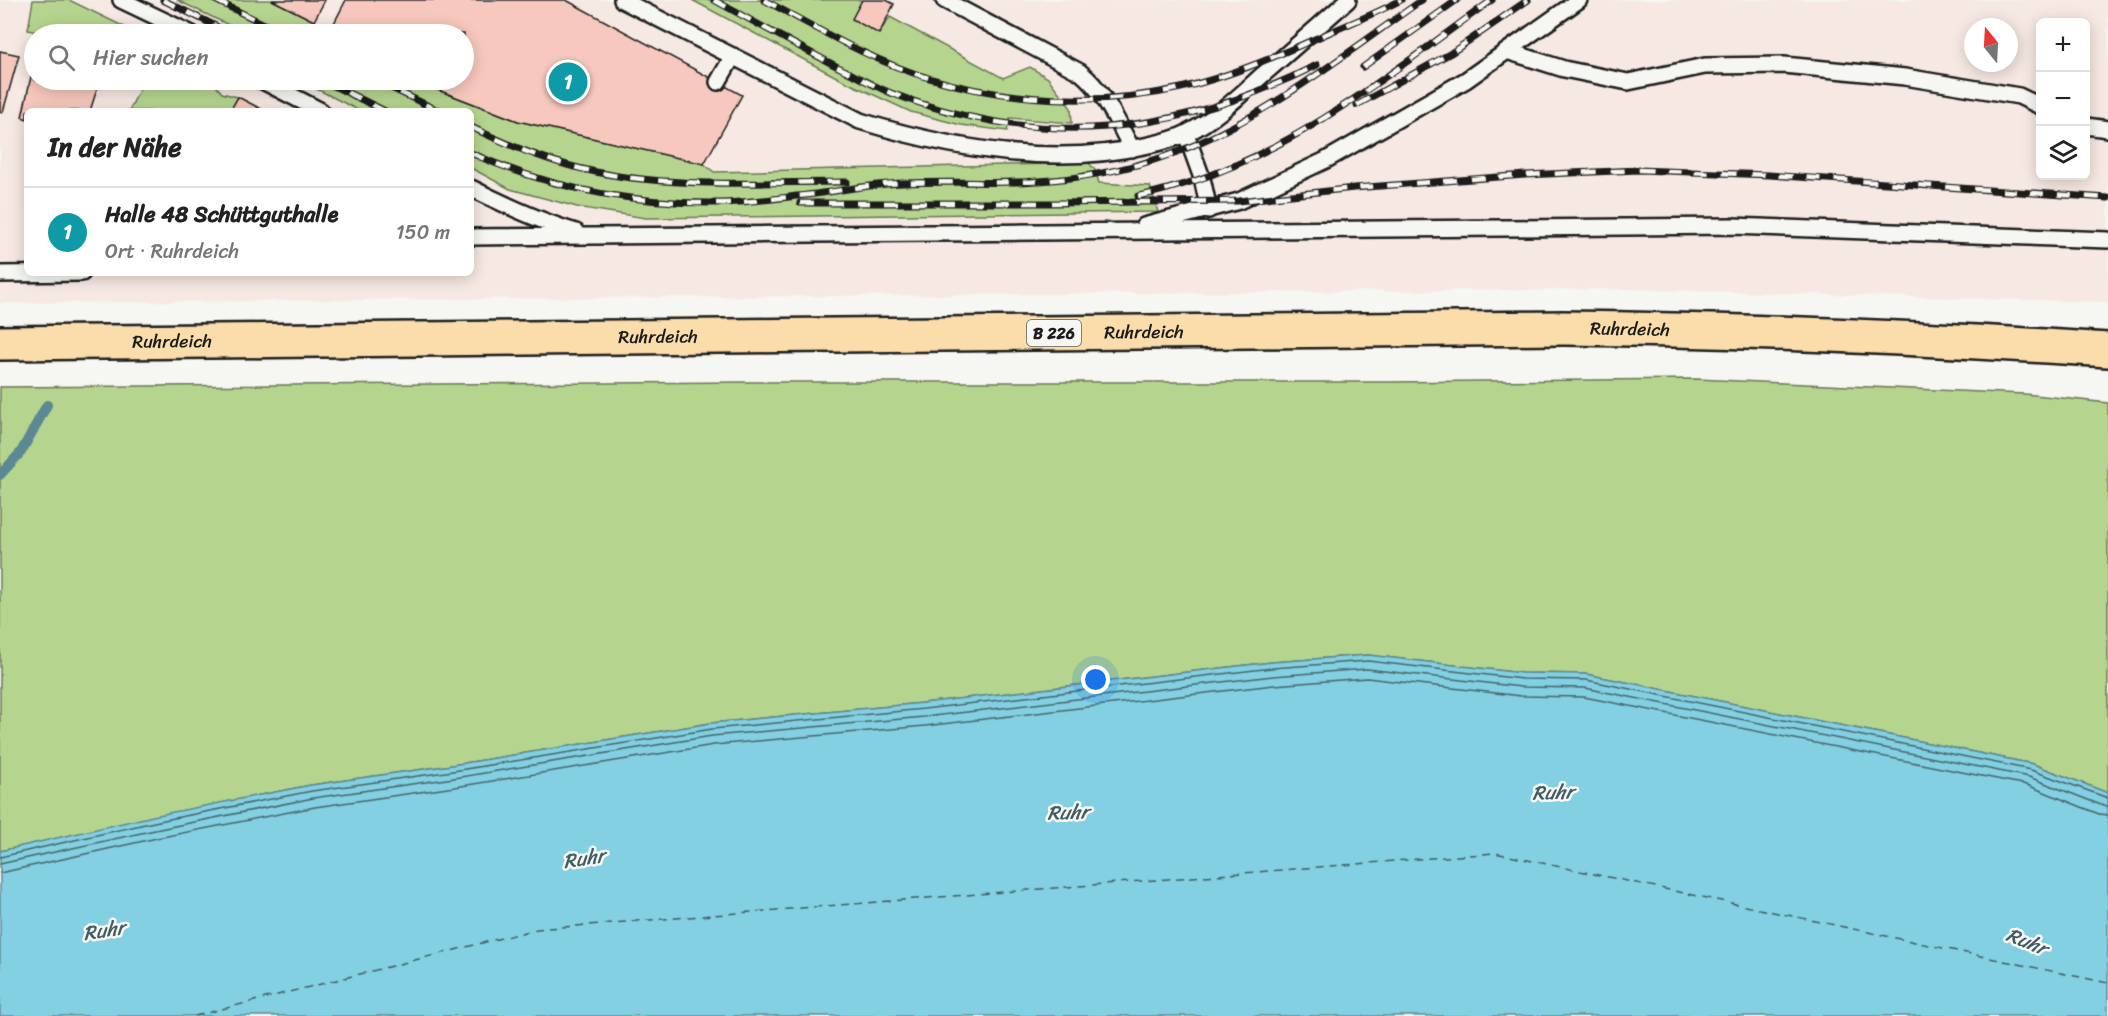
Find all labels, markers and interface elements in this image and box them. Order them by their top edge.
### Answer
north arrow [1964,18,2018,72]
map controls [2036,18,2090,180]
button: + [2036,18,2090,72]
search box [24,24,474,90]
text: Hier suchen [93,38,208,77]
icon: search [45,41,78,74]
pin: 1 [548,60,588,104]
button: − [2036,72,2090,126]
text: In der Nähe [48,124,182,170]
button: layers [2036,126,2090,180]
text: Halle 48 Schüttguthalle [105,195,338,234]
text: 1 [63,215,72,250]
text: 150 m [396,215,450,250]
text: Ort · Ruhrdeich [105,234,239,269]
street label: Ruhrdeich [1590,312,1670,346]
street label: Ruhrdeich [1104,316,1184,348]
street label: Ruhrdeich [618,320,698,353]
road number: B 226 [1027,320,1081,346]
street label: Ruhrdeich [132,325,212,358]
your location [1081,665,1110,694]
water label: Ruhr [1532,774,1578,811]
water label: Ruhr [1047,794,1093,831]
water label: Ruhr [561,837,611,879]
water label: Ruhr [81,909,131,951]
water label: Ruhr [2001,917,2056,967]

